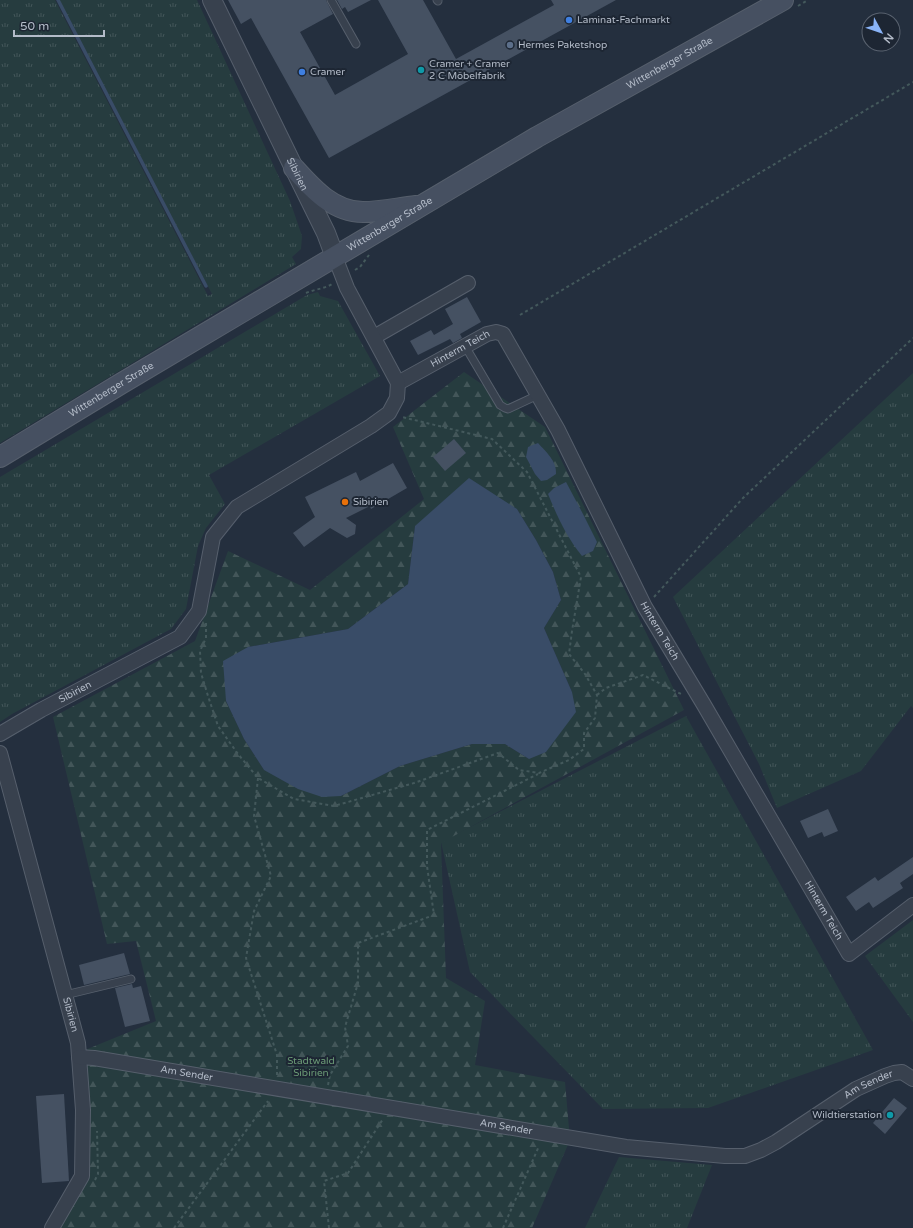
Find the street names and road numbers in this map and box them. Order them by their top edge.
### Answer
street label: Wittenberger Straße [624,34,715,92]
street label: Sibirien [284,156,310,193]
street label: Wittenberger Straße [345,194,435,254]
street label: Hinterm Teich [428,328,492,370]
street label: Wittenberger Straße [67,359,156,420]
street label: Hinterm Teich [637,600,682,662]
street label: Sibirien [57,679,94,706]
street label: Hinterm Teich [802,879,845,942]
street label: Sibirien [60,996,81,1033]
street label: Am Sender [160,1063,214,1084]
street label: Am Sender [842,1068,894,1101]
street label: Am Sender [479,1117,534,1137]

